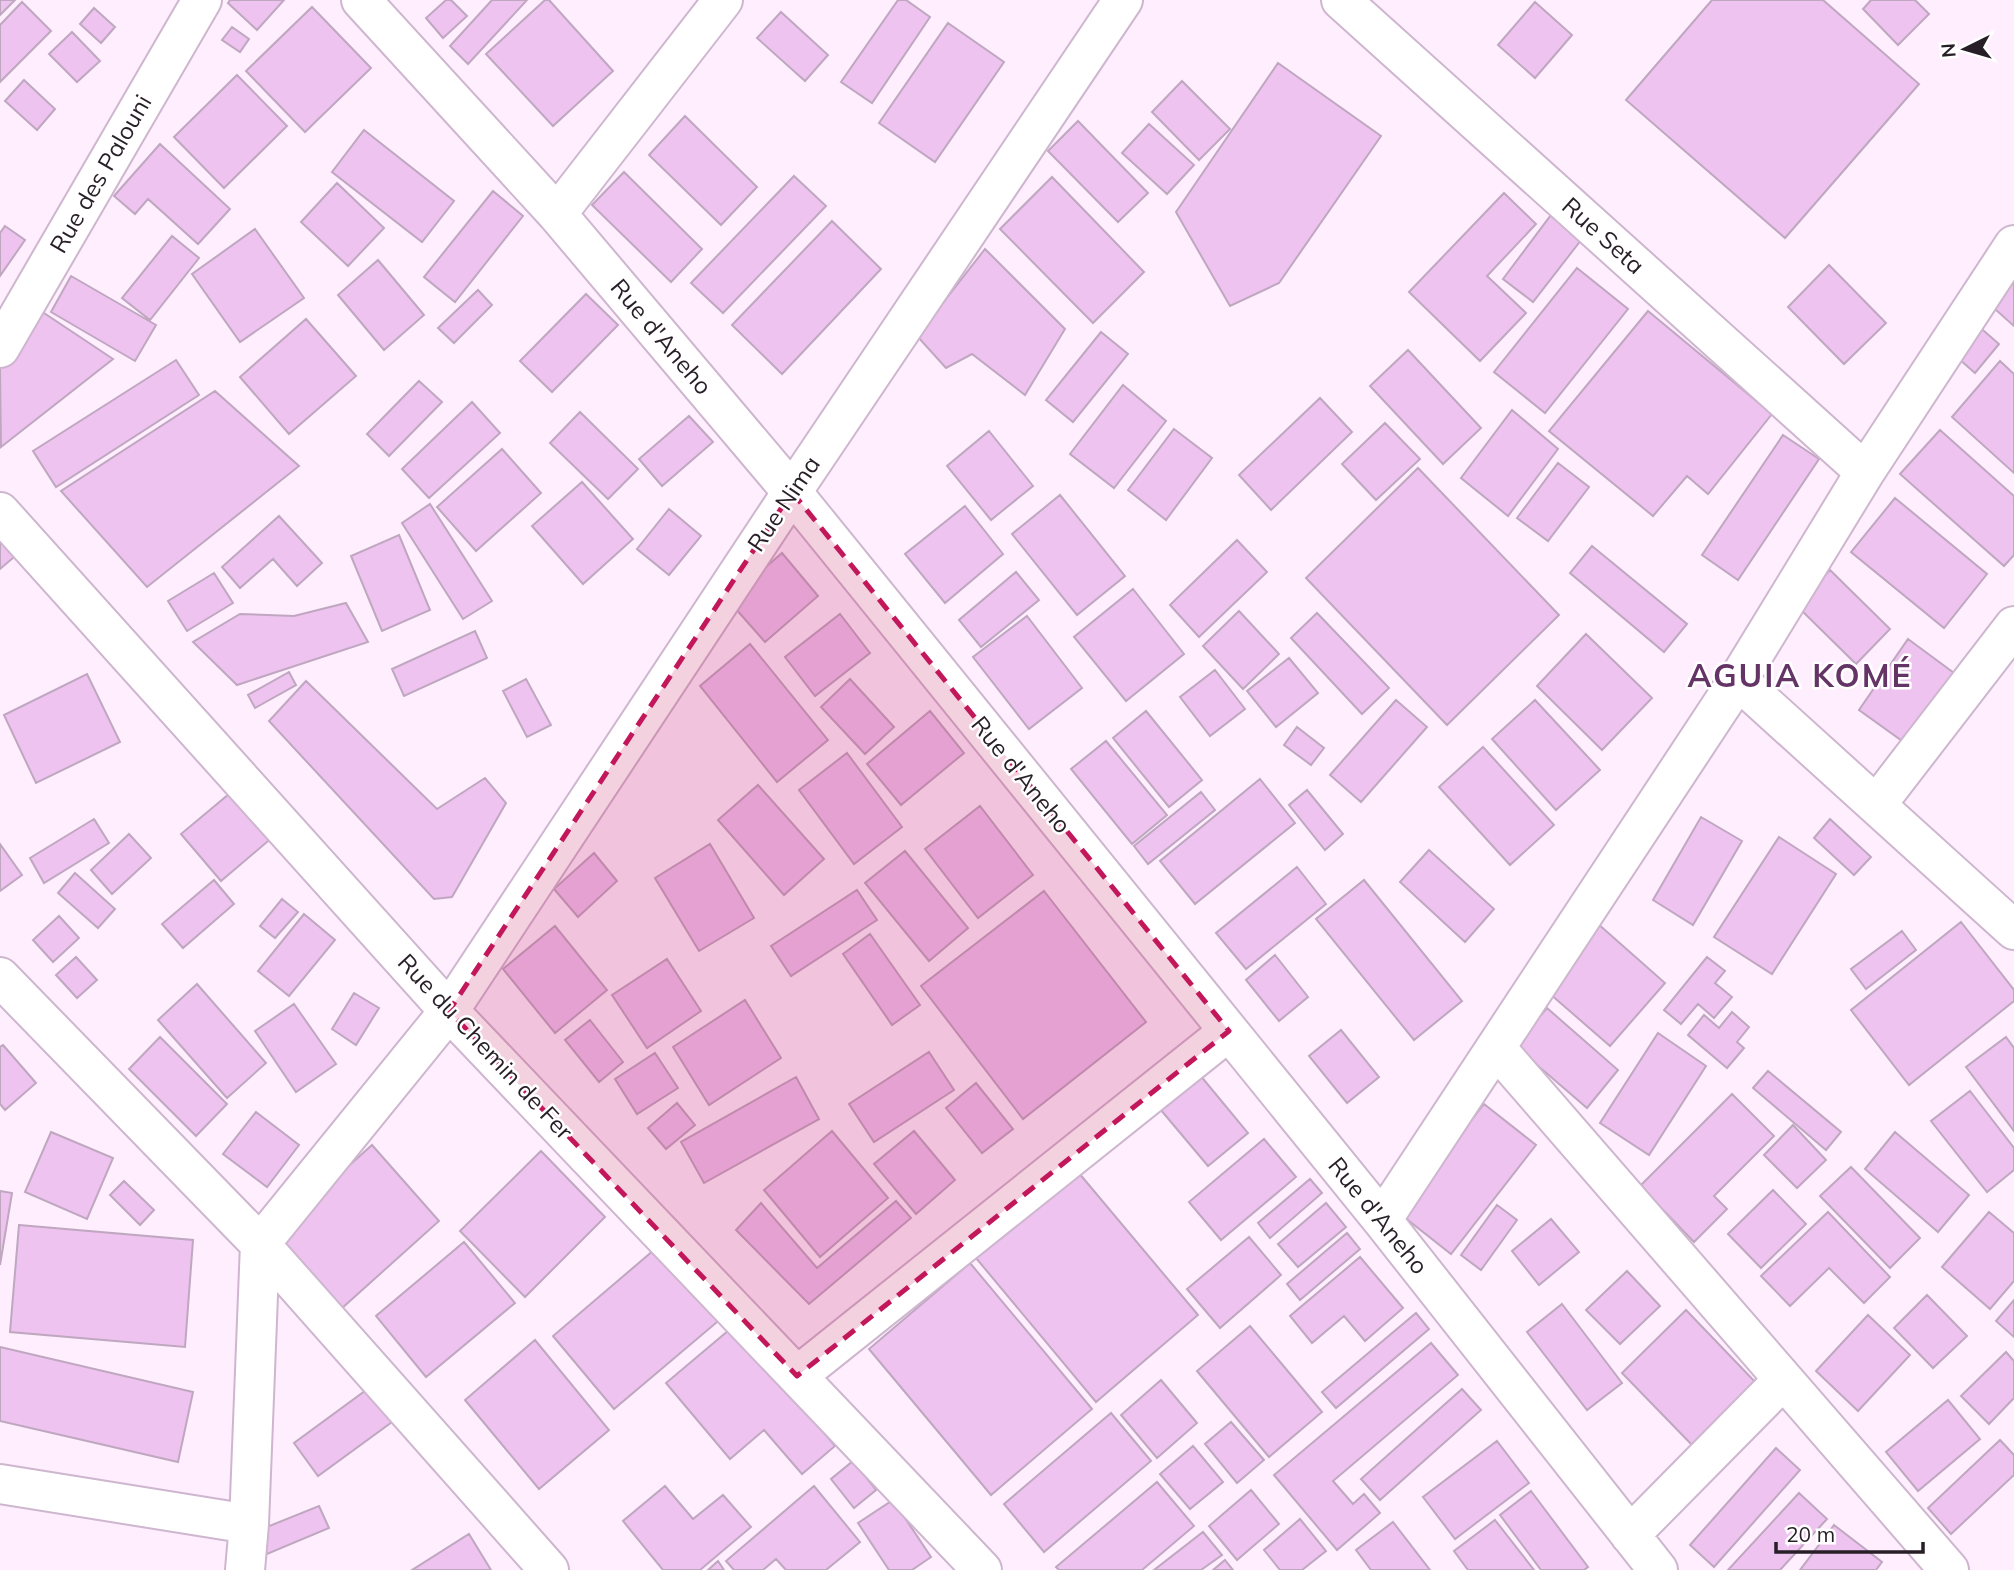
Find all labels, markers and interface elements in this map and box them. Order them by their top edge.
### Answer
north arrow [1930,14,2000,84]
text: N [1935,42,1961,59]
street label: Rue des Palouni [43,89,158,258]
street label: Rue Seta [1556,190,1651,280]
street label: Rue d'Aneho [605,272,719,400]
street label: Rue Nima [740,450,826,557]
district label: AGUIA KOMÉ [1687,655,1913,695]
street label: Rue d'Aneho [965,710,1078,839]
street label: Rue du Chemin de Fer [392,947,580,1146]
street label: Rue d'Aneho [1322,1151,1435,1280]
scale bar [1776,1510,1923,1554]
text: 20 m [1786,1521,1835,1547]

